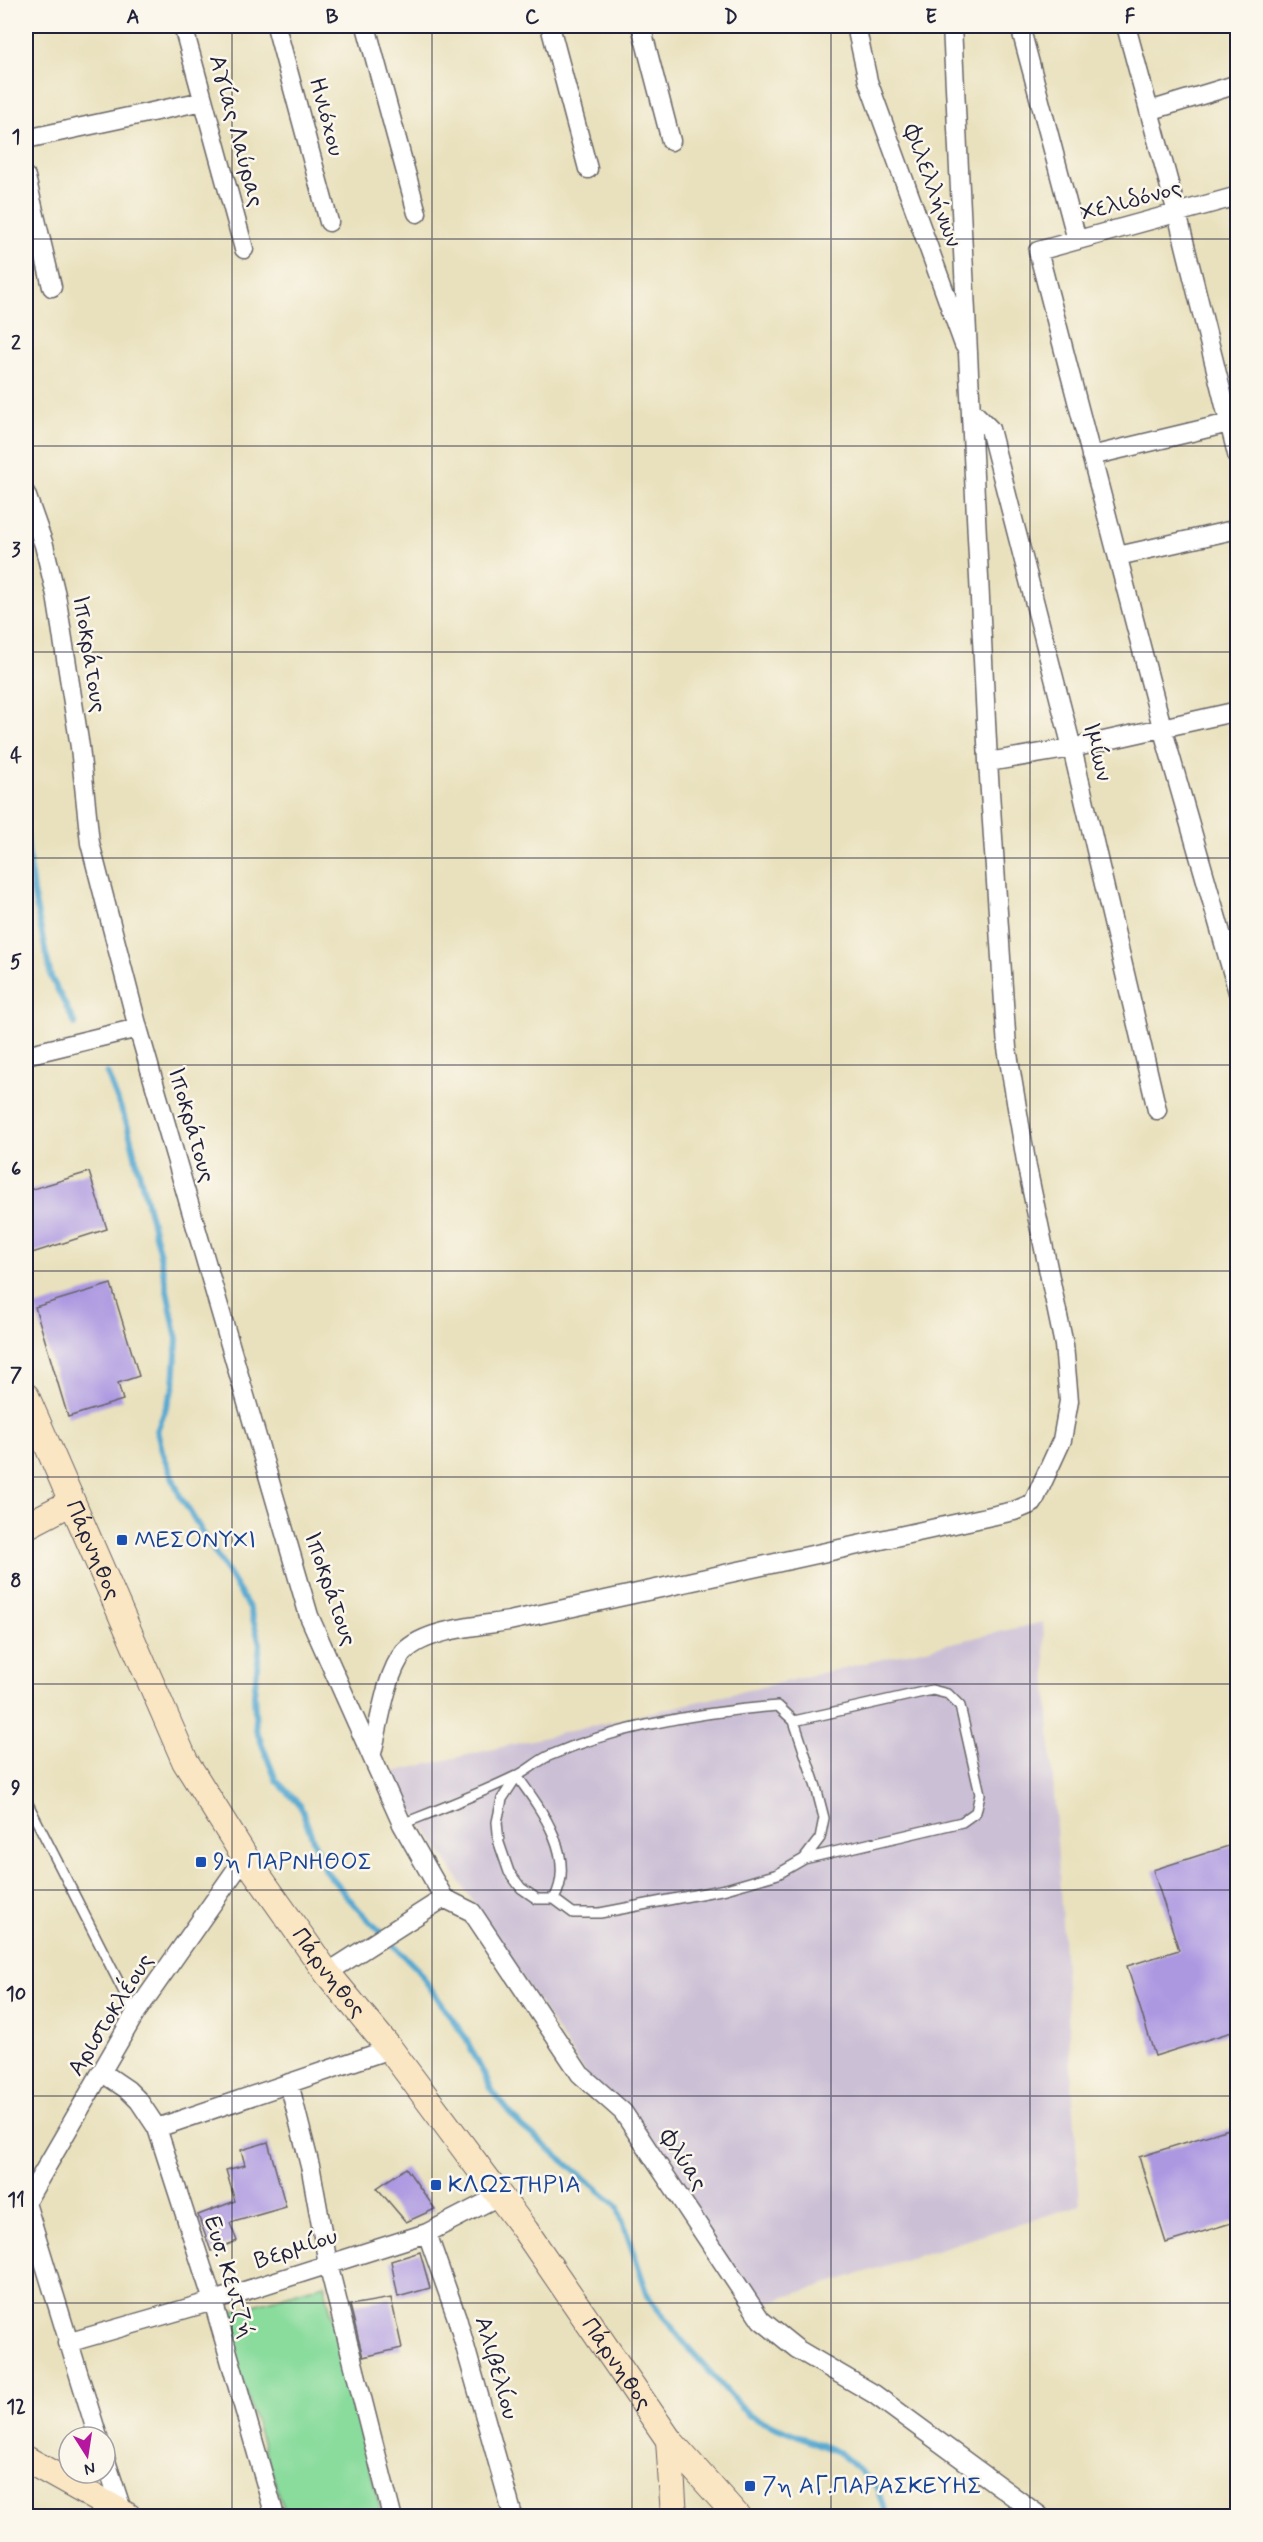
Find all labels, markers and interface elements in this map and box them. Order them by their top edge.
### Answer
text: A [126,4,140,31]
text: B [326,4,339,31]
text: C [525,4,540,31]
text: D [724,4,738,31]
text: E [925,4,937,31]
text: F [1125,4,1136,31]
street label: Αγίας Λαύρας [201,52,271,210]
street label: Ηνιόχου [301,74,351,160]
street label: Φιλελλήνων [895,119,969,252]
text: 1 [12,124,20,151]
street label: Χελιδόνος [1077,173,1185,229]
text: 2 [11,330,21,357]
text: 3 [11,537,21,564]
street label: Ιποκράτους [64,593,114,715]
street label: Ιμίων [1075,719,1119,785]
text: 4 [10,743,22,770]
text: 5 [10,949,22,976]
street label: Ιποκράτους [160,1064,222,1186]
text: 6 [11,1156,21,1183]
text: 7 [10,1362,22,1389]
street label: Πάρνηθος [58,1496,128,1605]
place label: ΜΕΣΟΝΥΧΙ [134,1525,256,1556]
street label: Ιποκράτους [296,1528,364,1650]
marker: ΜΕΣΟΝΥΧΙ [115,1533,129,1547]
text: 8 [10,1568,22,1595]
text: 9 [11,1775,21,1802]
place label: 9η ΠΑΡΝΗΘΟΣ [213,1847,372,1878]
marker: 9η ΠΑΡΝΗΘΟΣ [194,1855,208,1869]
street label: Πάρνηθος [284,1922,373,2024]
street label: Αριστοκλέους [60,1947,161,2082]
text: 10 [6,1981,26,2008]
street label: Φλύας [651,2122,714,2197]
place label: ΚΛΩΣΤΗΡΙΑ [448,2170,581,2201]
marker: ΚΛΩΣΤΗΡΙΑ [429,2178,443,2192]
text: 11 [7,2187,25,2214]
street label: Ευσ. Κεντζή [196,2212,262,2342]
street label: Βερμίου [250,2221,342,2277]
street label: Πάρνηθος [574,2311,659,2416]
street label: Αλιβελίου [467,2313,526,2423]
text: 12 [6,2394,26,2421]
north arrow [57,2425,117,2485]
text: N [82,2457,97,2480]
place label: 7η ΑΓ.ΠΑΡΑΣΚΕΥΗΣ [762,2471,982,2502]
marker: 7η ΑΓ.ΠΑΡΑΣΚΕΥΗΣ [743,2479,757,2493]

